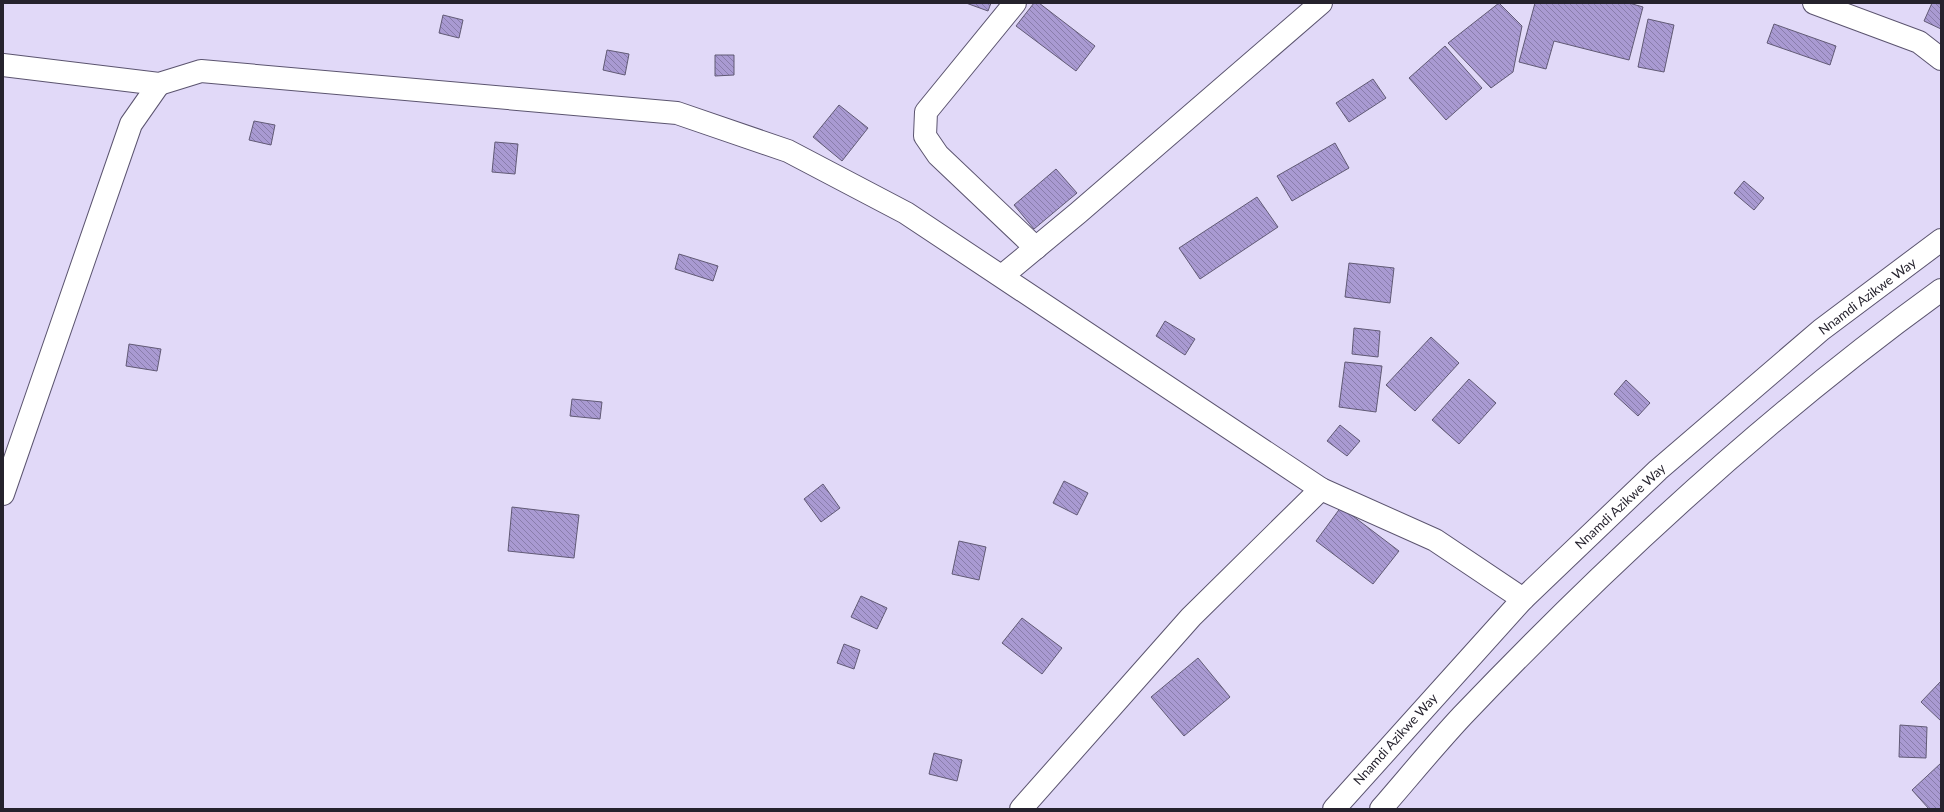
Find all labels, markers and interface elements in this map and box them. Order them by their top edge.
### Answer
street label: Nnamdi Azikwe Way [1815,254,1919,338]
street label: Nnamdi Azikwe Way [1571,460,1669,552]
street label: Nnamdi Azikwe Way [1350,690,1441,788]

